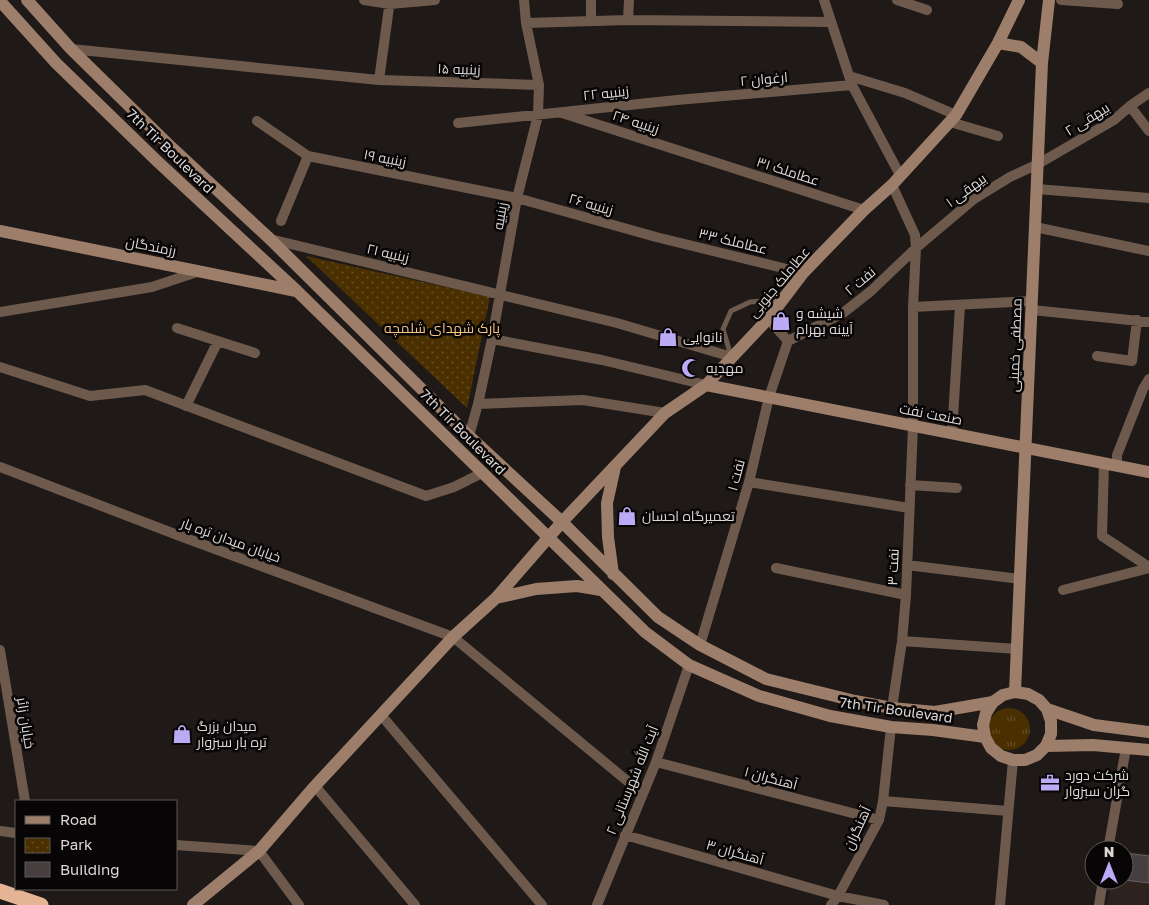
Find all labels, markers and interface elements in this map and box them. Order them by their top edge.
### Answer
street label: زینبیه ۱۵ [437,59,481,78]
street label: ارغوان ۲ [739,68,789,89]
street label: زینبیه ۲۲ [582,82,630,103]
street label: بیهقی ۲ [1061,98,1112,139]
street label: 7th Tir Boulevard [123,105,217,196]
street label: زینبیه ۲۴ [611,106,662,137]
street label: زینبیه ۱۹ [362,145,408,170]
street label: عطاملک ۳۱ [755,152,822,189]
street label: بیهقی ۱ [942,169,989,210]
street label: زینبیه ۲۶ [567,189,615,218]
street label: زینبیه [489,201,510,231]
street label: عطاملک ۳۳ [697,224,769,257]
street label: رزمندگان [125,232,178,259]
street label: زینبیه ۲۱ [365,239,411,266]
street label: عطاملک جنوبی [744,243,813,321]
street label: نفت ۲ [841,263,879,298]
street label: مصطفی خمینی [1004,298,1025,392]
place label: شیشه و آیینه بهرام [796,304,853,339]
shop icon: شیشه و آیینه بهرام [770,310,792,332]
park label: پارک شهدای شلمچه [384,319,500,338]
shop icon: نانوایی [657,326,679,348]
place label: نانوایی [683,328,723,345]
mosque icon: مهدیه [680,357,702,379]
place label: مهدیه [706,359,744,376]
street label: 7th Tir Boulevard [417,385,510,478]
street label: صنعت نفت [898,399,964,428]
street label: نفت ۱ [723,457,748,493]
shop icon: تعمیرگاه احسان [616,505,638,527]
place label: تعمیرگاه احسان [642,507,735,524]
street label: خیابان میدان تره بار [178,513,283,565]
street label: نفت ۳ [883,548,902,586]
street label: 7th Tir Boulevard [838,693,954,726]
street label: خیابان زائر [14,695,39,750]
place label: میدان بزرگ تره بار سبزوار [196,717,267,750]
street label: آیت الله شهرستانی ۲ [602,722,661,837]
shop icon: میدان بزرگ تره بار سبزوار [171,723,193,745]
street label: آهنگران ۱ [743,762,800,793]
place label: شرکت دورد گران سبزوار [1064,766,1130,799]
office icon: شرکت دورد گران سبزوار [1039,772,1061,794]
legend [15,800,178,890]
street label: آهنگران [839,803,874,852]
text: Road [60,810,97,828]
text: Park [60,835,93,853]
street label: آهنگران ۳ [704,835,766,868]
north arrow [1084,840,1134,890]
text: N [1104,843,1114,860]
text: Building [60,860,120,878]

